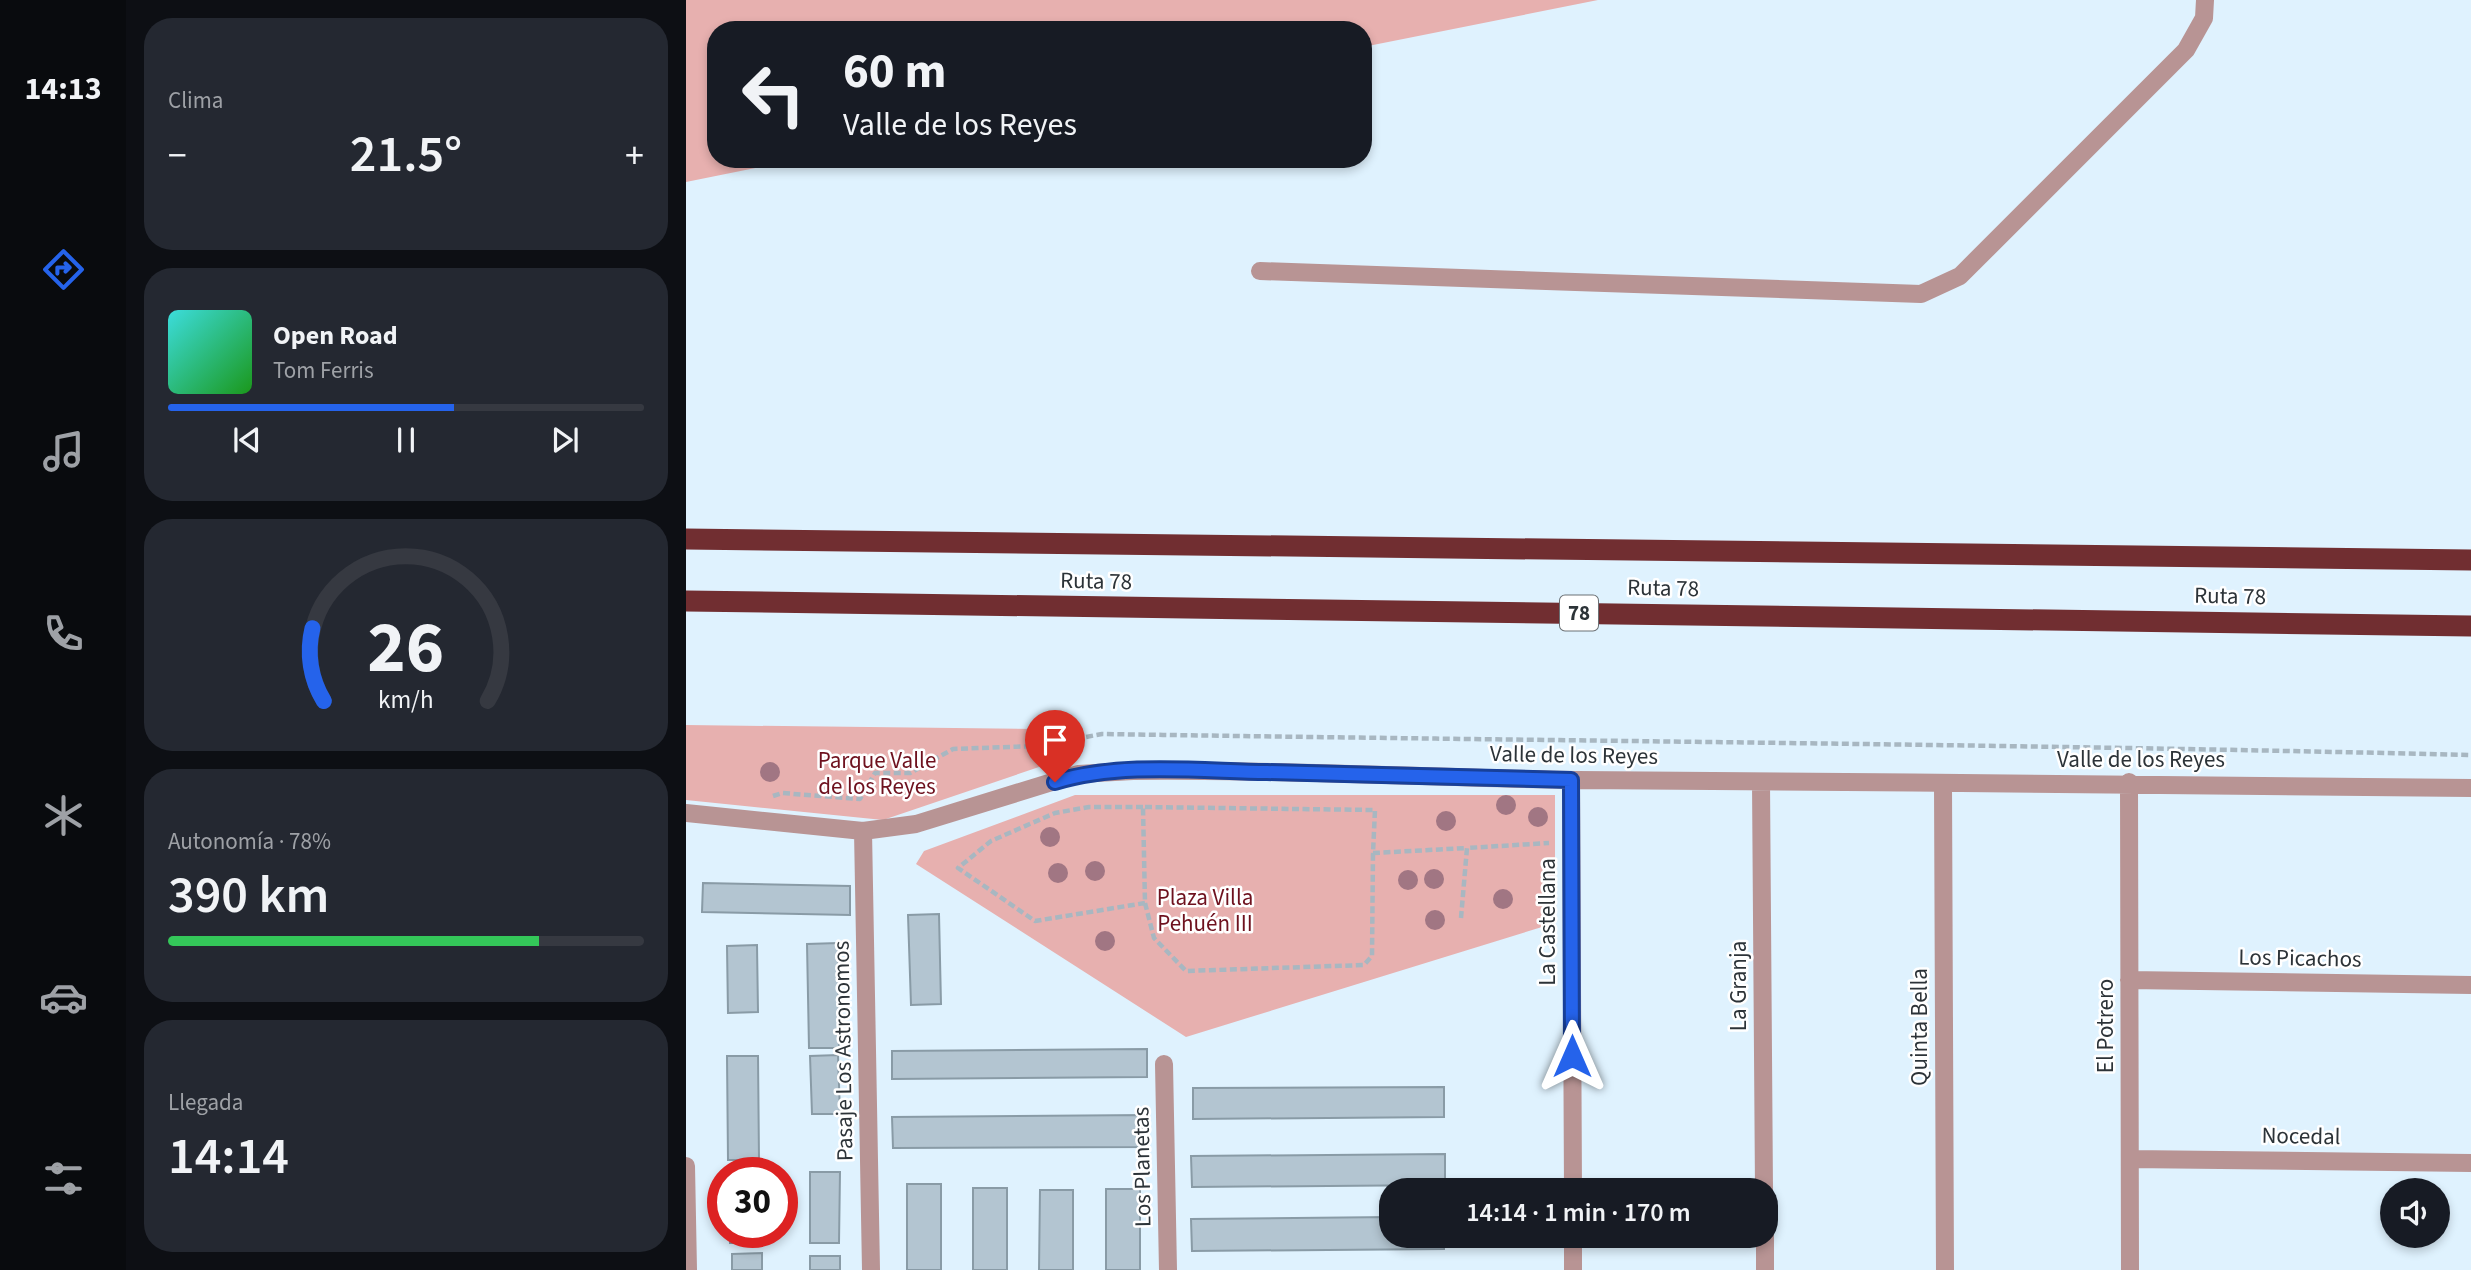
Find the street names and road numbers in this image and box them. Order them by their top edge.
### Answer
street label: Ruta 78 [1060,564,1132,598]
street label: Ruta 78 [1627,571,1699,605]
street label: Ruta 78 [2194,579,2266,613]
road number: 78 [1560,596,1598,630]
street label: Valle de los Reyes [1490,737,1658,773]
street label: Valle de los Reyes [2057,743,2225,776]
street label: La Castellana [1531,858,1564,986]
street label: Los Picachos [2238,940,2362,976]
street label: Pasaje Los Astronomos [825,941,861,1161]
street label: La Granja [1722,941,1755,1031]
street label: Quinta Bella [1903,968,1936,1086]
street label: El Potrero [2089,979,2122,1073]
street label: Los Planetas [1124,1107,1160,1227]
street label: Nocedal [2261,1119,2341,1153]

